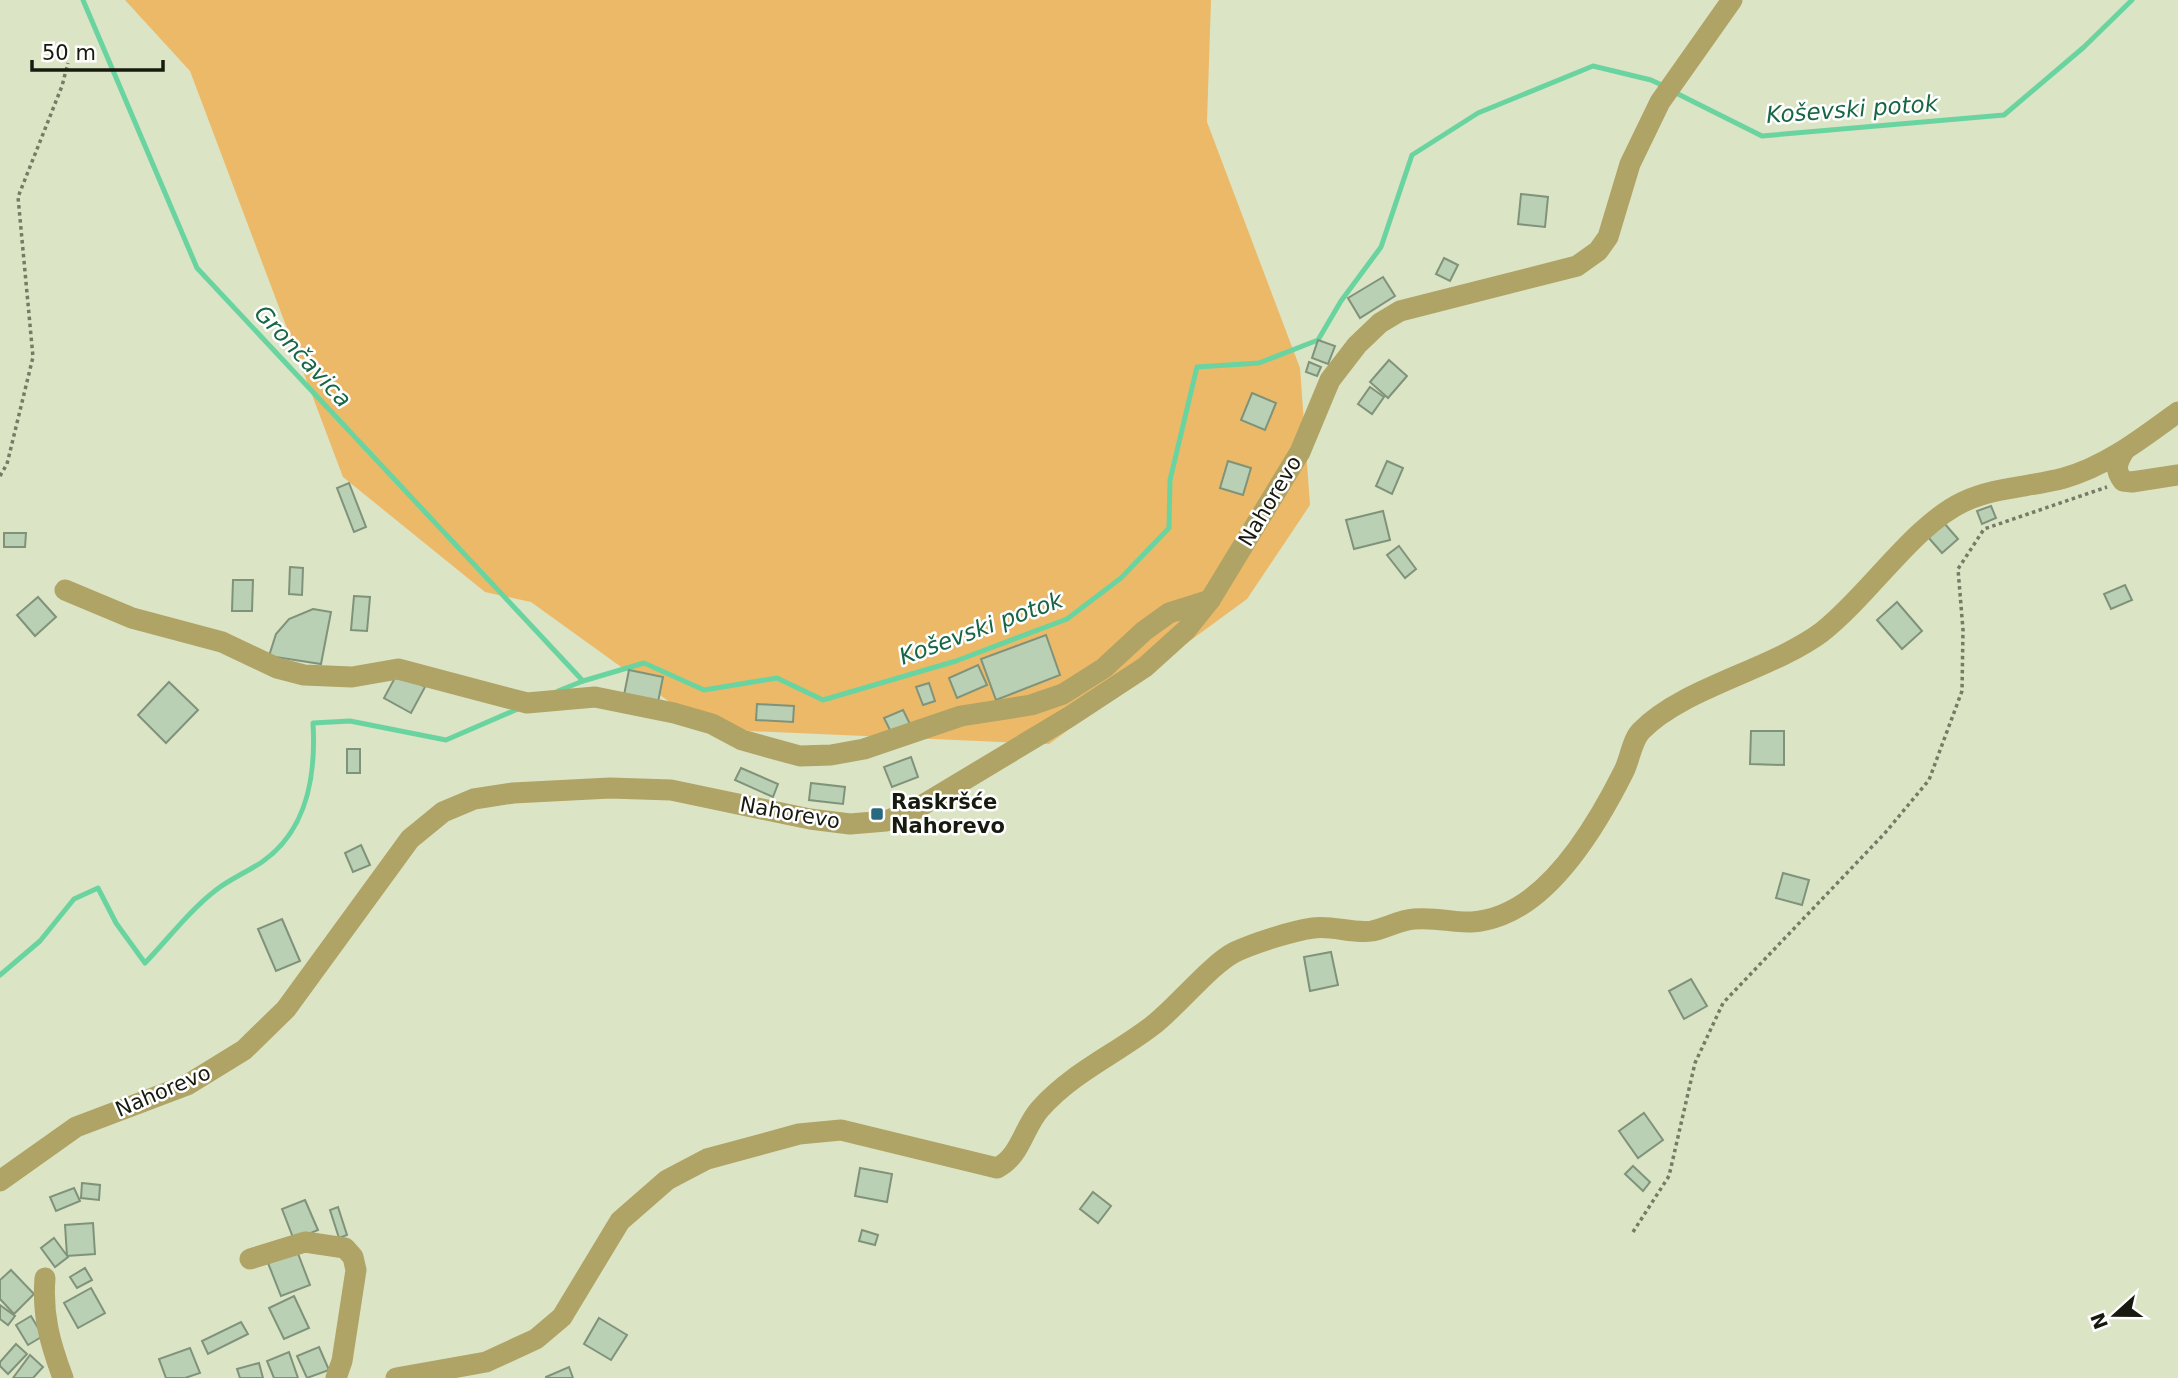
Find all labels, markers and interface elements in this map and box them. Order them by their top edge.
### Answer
scale bar [32,28,163,72]
text: 50 m [42,41,96,65]
water label: Koševski potok [1765,90,1940,128]
water label: Grončavica [249,300,357,412]
street label: Nahorevo [1234,451,1306,551]
water label: Koševski potok [896,586,1068,670]
place label: Raskršće Nahorevo [891,790,1005,838]
street label: Nahorevo [738,792,842,834]
marker: Raskršće Nahorevo [869,806,885,822]
street label: Nahorevo [112,1060,214,1122]
north arrow [2080,1280,2150,1350]
text: N [2086,1310,2112,1332]

